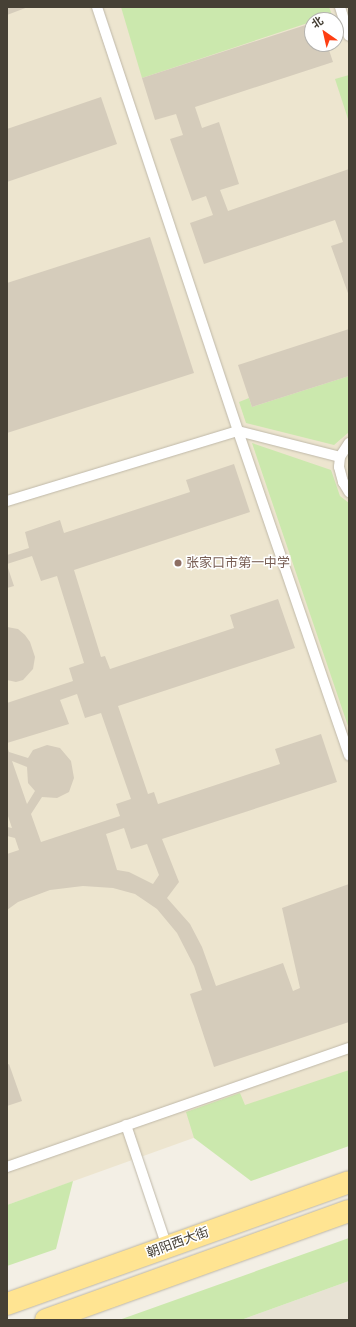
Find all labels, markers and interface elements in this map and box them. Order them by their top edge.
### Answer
north arrow [304,12,344,52]
text: 北 [309,14,326,31]
place label: 张家口市第一中学 [186,555,290,571]
marker: 张家口市第一中学 [173,558,183,568]
street label: 朝阳西大街 [145,1225,211,1261]

